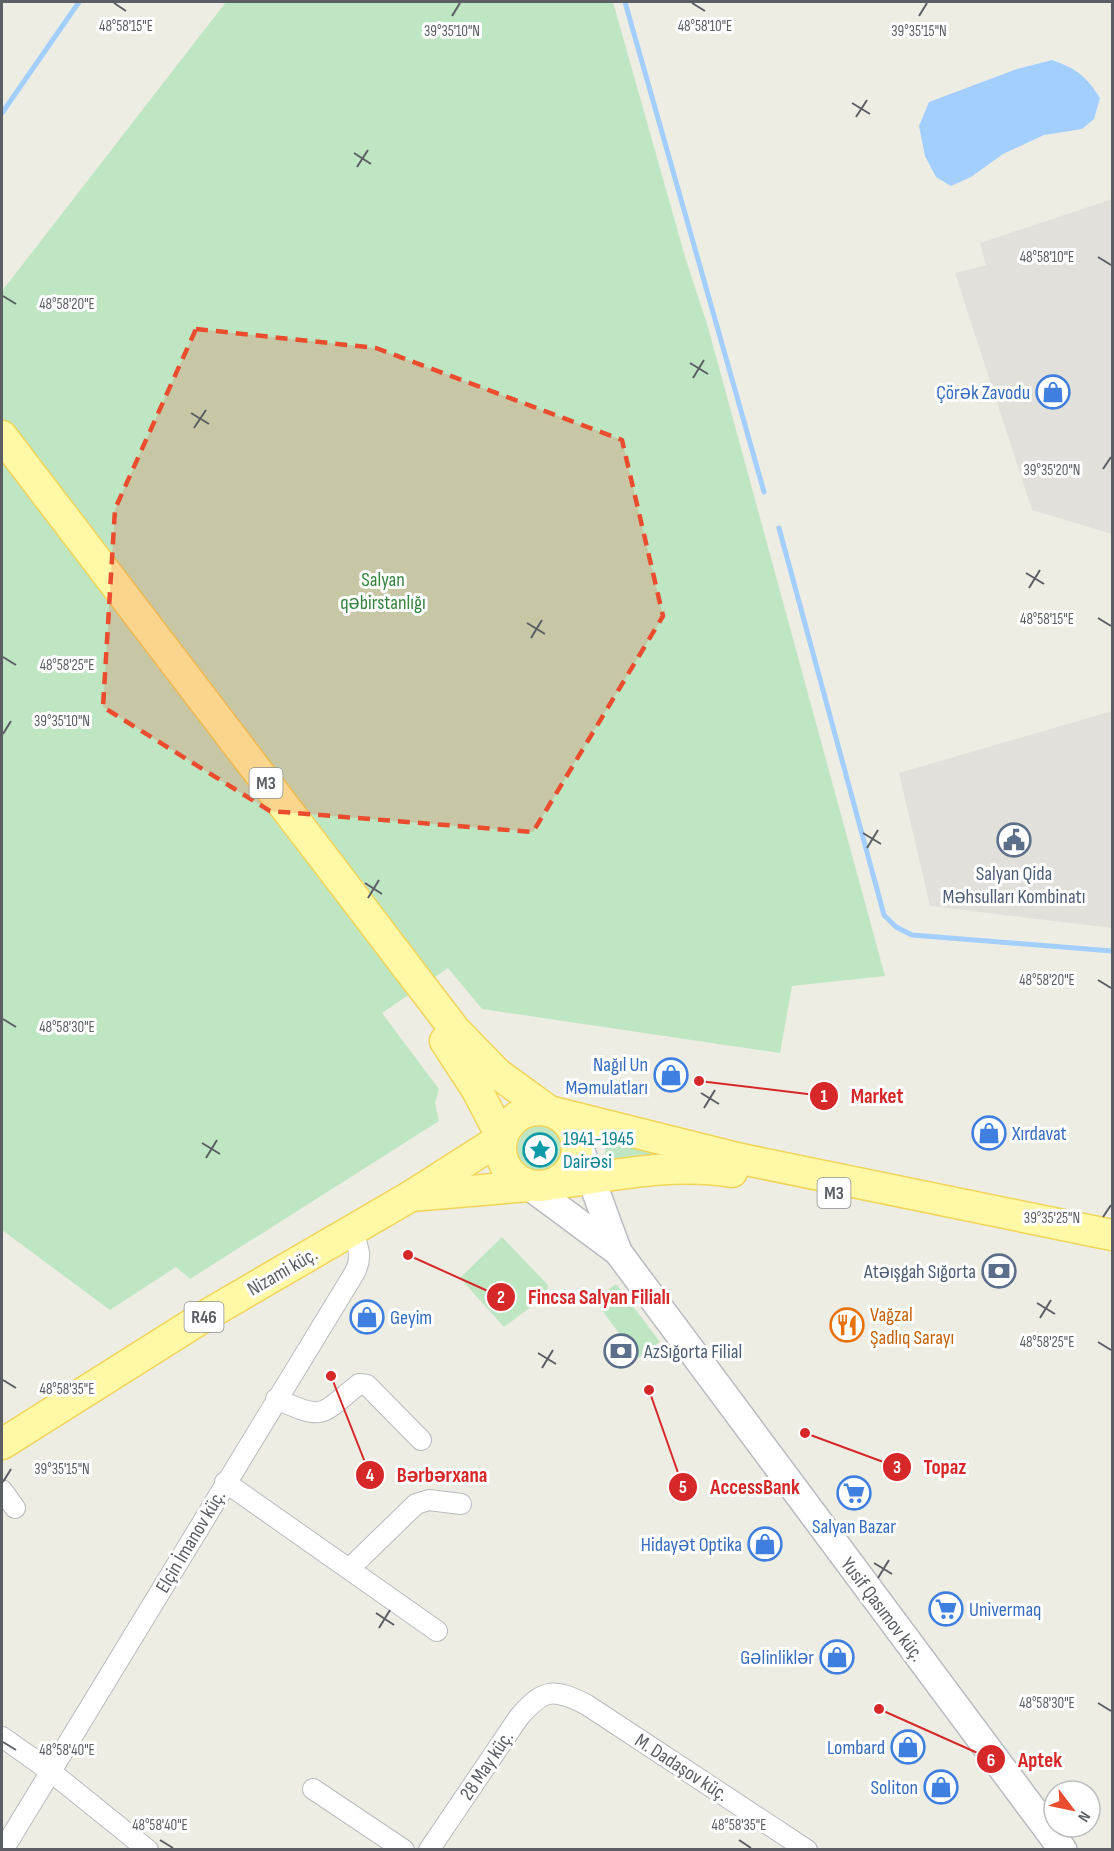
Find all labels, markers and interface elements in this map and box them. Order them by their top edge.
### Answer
text: 48°58'15"E [99,17,153,36]
text: 48°58'10"E [678,17,732,36]
text: 39°35'10"N [424,22,480,41]
text: 39°35'15"N [891,22,947,41]
text: 48°58'10"E [1020,248,1074,267]
text: 48°58'20"E [39,295,95,314]
shop icon: Çörək Zavodu [1035,374,1071,410]
place label: Çörək Zavodu [936,381,1030,405]
text: 39°35'20"N [1024,461,1080,480]
park label: Salyan qəbirstanlığı [340,568,426,615]
text: 48°58'15"E [1020,610,1074,629]
text: 48°58'25"E [40,656,94,675]
text: 39°35'10"N [34,712,90,731]
road number: M3 [250,768,282,798]
public building icon: Salyan Qida Məhsulları Kombinatı [996,822,1032,858]
place label: Salyan Qida Məhsulları Kombinatı [943,862,1085,909]
text: 48°58'20"E [1019,971,1075,990]
text: 48°58'30"E [39,1018,95,1037]
place label: Nağıl Un Məmulatları [565,1053,648,1100]
shop icon: Nağıl Un Məmulatları [653,1057,689,1093]
callout: Market [809,1076,915,1115]
text: Market [851,1084,903,1109]
text: 1 [820,1086,828,1107]
shop icon: Xırdavat [971,1115,1007,1151]
place label: Xırdavat [1011,1122,1067,1146]
place label: 1941-1945 Dairəsi [563,1127,634,1174]
place icon: 1941-1945 Dairəsi [522,1132,558,1168]
road number: M3 [818,1178,850,1208]
text: 39°35'25"N [1024,1209,1080,1228]
street label: Nizami küç. [243,1242,322,1301]
bank icon: Atəışgah Sığorta [981,1253,1017,1289]
place label: Atəışgah Sığorta [863,1260,976,1284]
callout: Fincsa Salyan Filialı [486,1277,682,1316]
text: Fincsa Salyan Filialı [528,1285,670,1310]
text: 2 [497,1287,505,1308]
shop icon: Geyim [349,1299,385,1335]
road number: R46 [184,1302,224,1332]
place label: Vağzal Şadlıq Sarayı [870,1303,954,1350]
place label: Geyim [390,1306,432,1330]
restaurant icon: Vağzal Şadlıq Sarayı [829,1307,865,1343]
bank icon: AzSığorta Filial [603,1333,639,1369]
text: 48°58'25"E [1020,1333,1074,1352]
place label: AzSığorta Filial [643,1340,742,1364]
text: 48°58'35"E [40,1380,94,1399]
callout: Topaz [882,1448,979,1487]
callout: Bərbərxana [355,1455,499,1494]
text: Topaz [924,1455,966,1480]
text: 3 [893,1457,901,1478]
text: 39°35'15"N [34,1460,90,1479]
text: Bərbərxana [397,1463,487,1488]
text: 4 [366,1465,375,1486]
callout: AccessBank [668,1467,812,1506]
text: AccessBank [709,1475,800,1500]
supermarket icon: Salyan Bazar [836,1475,872,1511]
text: 5 [679,1477,687,1498]
street label: Elçin İmanov küç. [151,1486,231,1597]
place label: Salyan Bazar [812,1515,896,1539]
shop icon: Hidayət Optika [747,1526,783,1562]
place label: Hidayət Optika [641,1533,742,1557]
street label: Yusif Qasımov küç. [835,1553,929,1666]
supermarket icon: Univermaq [928,1591,964,1627]
place label: Univermaq [969,1598,1041,1622]
shop icon: Gəlinliklər [819,1639,855,1675]
place label: Gəlinliklər [740,1646,814,1670]
text: 48°58'30"E [1019,1694,1075,1713]
street label: 28 May küç. [455,1726,519,1805]
street label: M. Dadaşov küç. [630,1729,733,1807]
shop icon: Lombard [890,1729,926,1765]
place label: Lombard [827,1736,885,1760]
callout: Aptek [976,1740,1074,1779]
text: 48°58'40"E [39,1741,95,1760]
text: Aptek [1017,1748,1062,1773]
text: 6 [987,1750,995,1771]
shop icon: Soliton [923,1769,959,1805]
place label: Soliton [870,1776,918,1800]
north arrow [1042,1779,1102,1839]
text: N [1073,1807,1094,1825]
text: 48°58'40"E [132,1816,188,1835]
text: 48°58'35"E [712,1816,766,1835]

